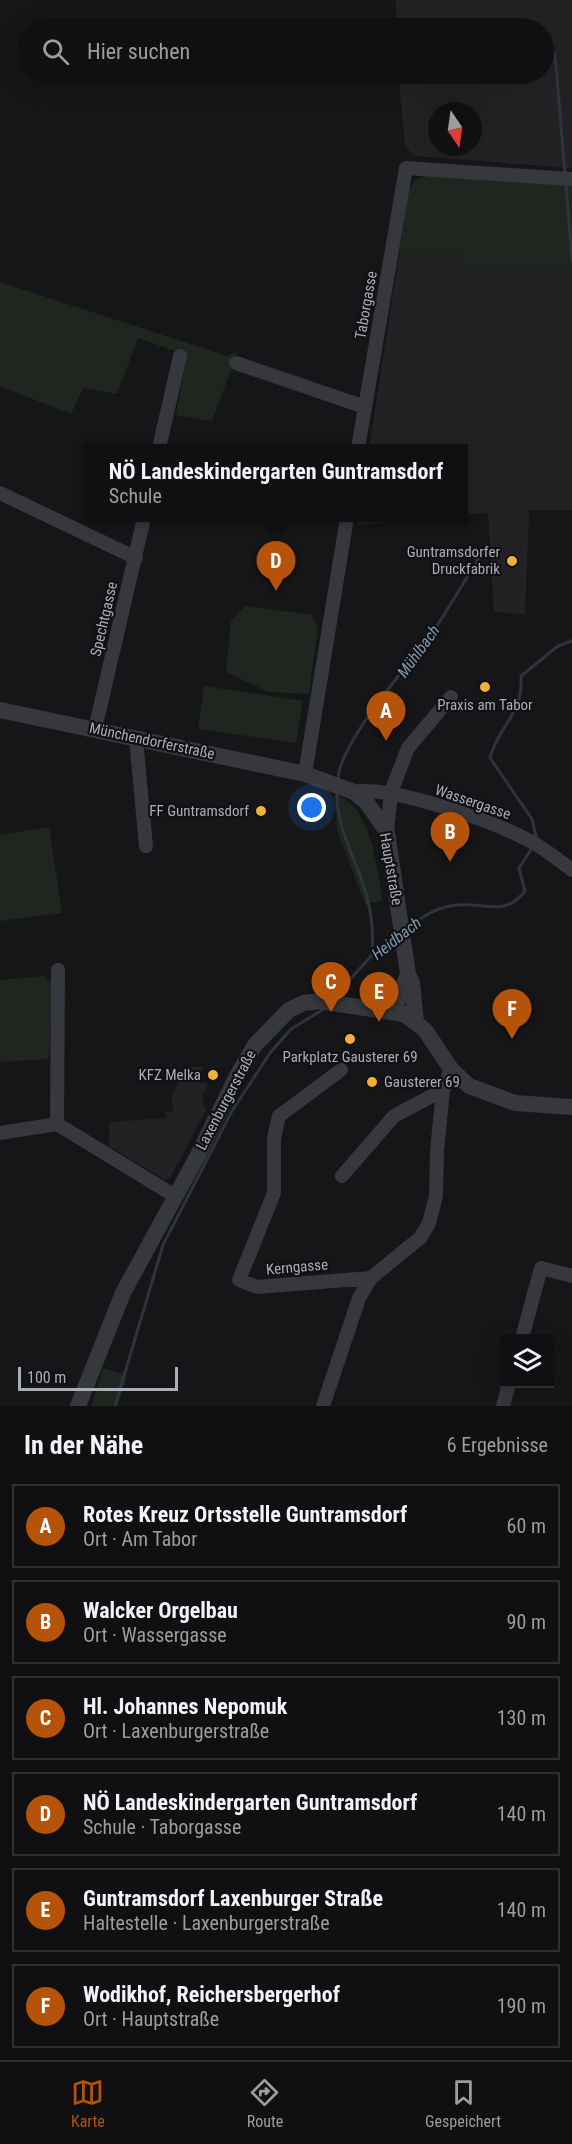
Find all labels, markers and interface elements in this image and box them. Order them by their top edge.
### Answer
search box [18,18,554,84]
icon: search [39,35,72,68]
text: Hier suchen [87,39,190,64]
north arrow [428,102,482,156]
street label: Taborgasse [351,270,381,340]
popup [84,444,468,522]
text: NÖ Landeskindergarten Guntramsdorf [109,459,443,484]
text: Schule [109,484,162,508]
pin: D [256,542,296,591]
place label: Guntramsdorfer Druckfabrik [407,543,500,578]
marker: Guntramsdorfer Druckfabrik [505,554,519,568]
street label: Spechtgasse [87,580,121,658]
water label: Mühlbach [393,621,444,681]
marker: Praxis am Tabor [478,680,492,694]
pin: A [366,692,406,741]
place label: Praxis am Tabor [437,696,533,714]
street label: Münchendorferstraße [88,719,216,763]
street label: Wassergasse [433,781,513,823]
your location [297,793,326,822]
place label: FF Guntramsdorf [149,802,249,820]
marker: FF Guntramsdorf [254,804,268,818]
pin: B [430,812,470,862]
street label: Hauptstraße [376,831,406,907]
water label: Heidbach [368,913,425,964]
pin: C [312,962,350,1012]
pin: E [360,972,398,1022]
pin: F [492,990,532,1039]
marker: Parkplatz Gausterer 69 [343,1032,357,1046]
street label: Laxenburgerstraße [192,1047,260,1153]
place label: Parkplatz Gausterer 69 [282,1048,418,1066]
place label: KFZ Melka [139,1066,201,1084]
marker: KFZ Melka [206,1068,220,1082]
place label: Gausterer 69 [384,1073,460,1091]
marker: Gausterer 69 [365,1075,379,1089]
street label: Kerngasse [265,1255,329,1279]
map controls [500,1334,554,1388]
button: layers [500,1334,554,1388]
scale bar [18,1364,178,1392]
text: 100 m [27,1368,66,1387]
text: In der Nähe [24,1430,143,1460]
text: 6 Ergebnisse [447,1433,548,1457]
text: Rotes Kreuz Ortsstelle Guntramsdorf [83,1502,407,1527]
text: A [40,1514,51,1538]
text: 60 m [507,1514,546,1538]
text: Ort · Am Tabor [83,1527,197,1551]
text: Walcker Orgelbau [83,1598,238,1623]
text: B [40,1610,51,1634]
text: 90 m [507,1610,546,1634]
text: Ort · Wassergasse [83,1623,227,1647]
text: Hl. Johannes Nepomuk [83,1694,287,1719]
text: C [40,1706,51,1730]
text: 130 m [497,1706,546,1730]
text: Ort · Laxenburgerstraße [83,1719,269,1743]
text: NÖ Landeskindergarten Guntramsdorf [83,1790,417,1815]
text: D [40,1802,51,1826]
text: 140 m [497,1802,546,1826]
text: Schule · Taborgasse [83,1815,241,1839]
text: Guntramsdorf Laxenburger Straße [83,1886,383,1911]
text: E [41,1898,50,1922]
text: 140 m [497,1898,546,1922]
text: Haltestelle · Laxenburgerstraße [83,1911,330,1935]
text: Wodikhof, Reichersbergerhof [83,1982,340,2007]
text: F [41,1994,50,2018]
text: 190 m [497,1994,546,2018]
text: Ort · Hauptstraße [83,2007,219,2031]
tab: Karte [71,2076,105,2131]
tab: Route [247,2076,283,2131]
tab: Gespeichert [425,2076,501,2131]

